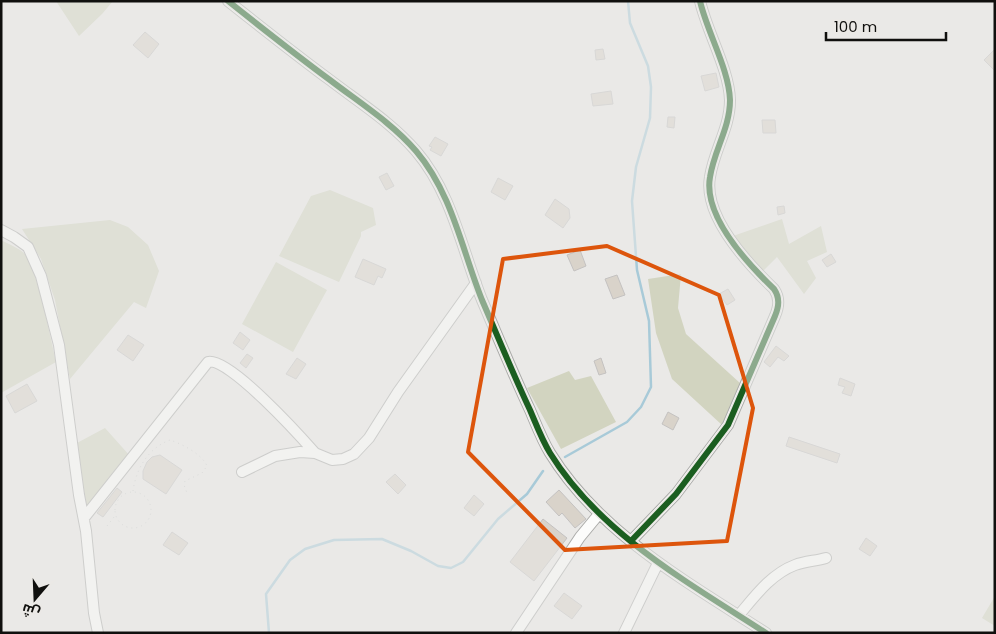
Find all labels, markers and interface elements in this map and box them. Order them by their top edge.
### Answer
scale bar [826,10,946,42]
text: 100 m [834,16,877,37]
north arrow [10,574,60,624]
text: ش [19,599,43,624]

